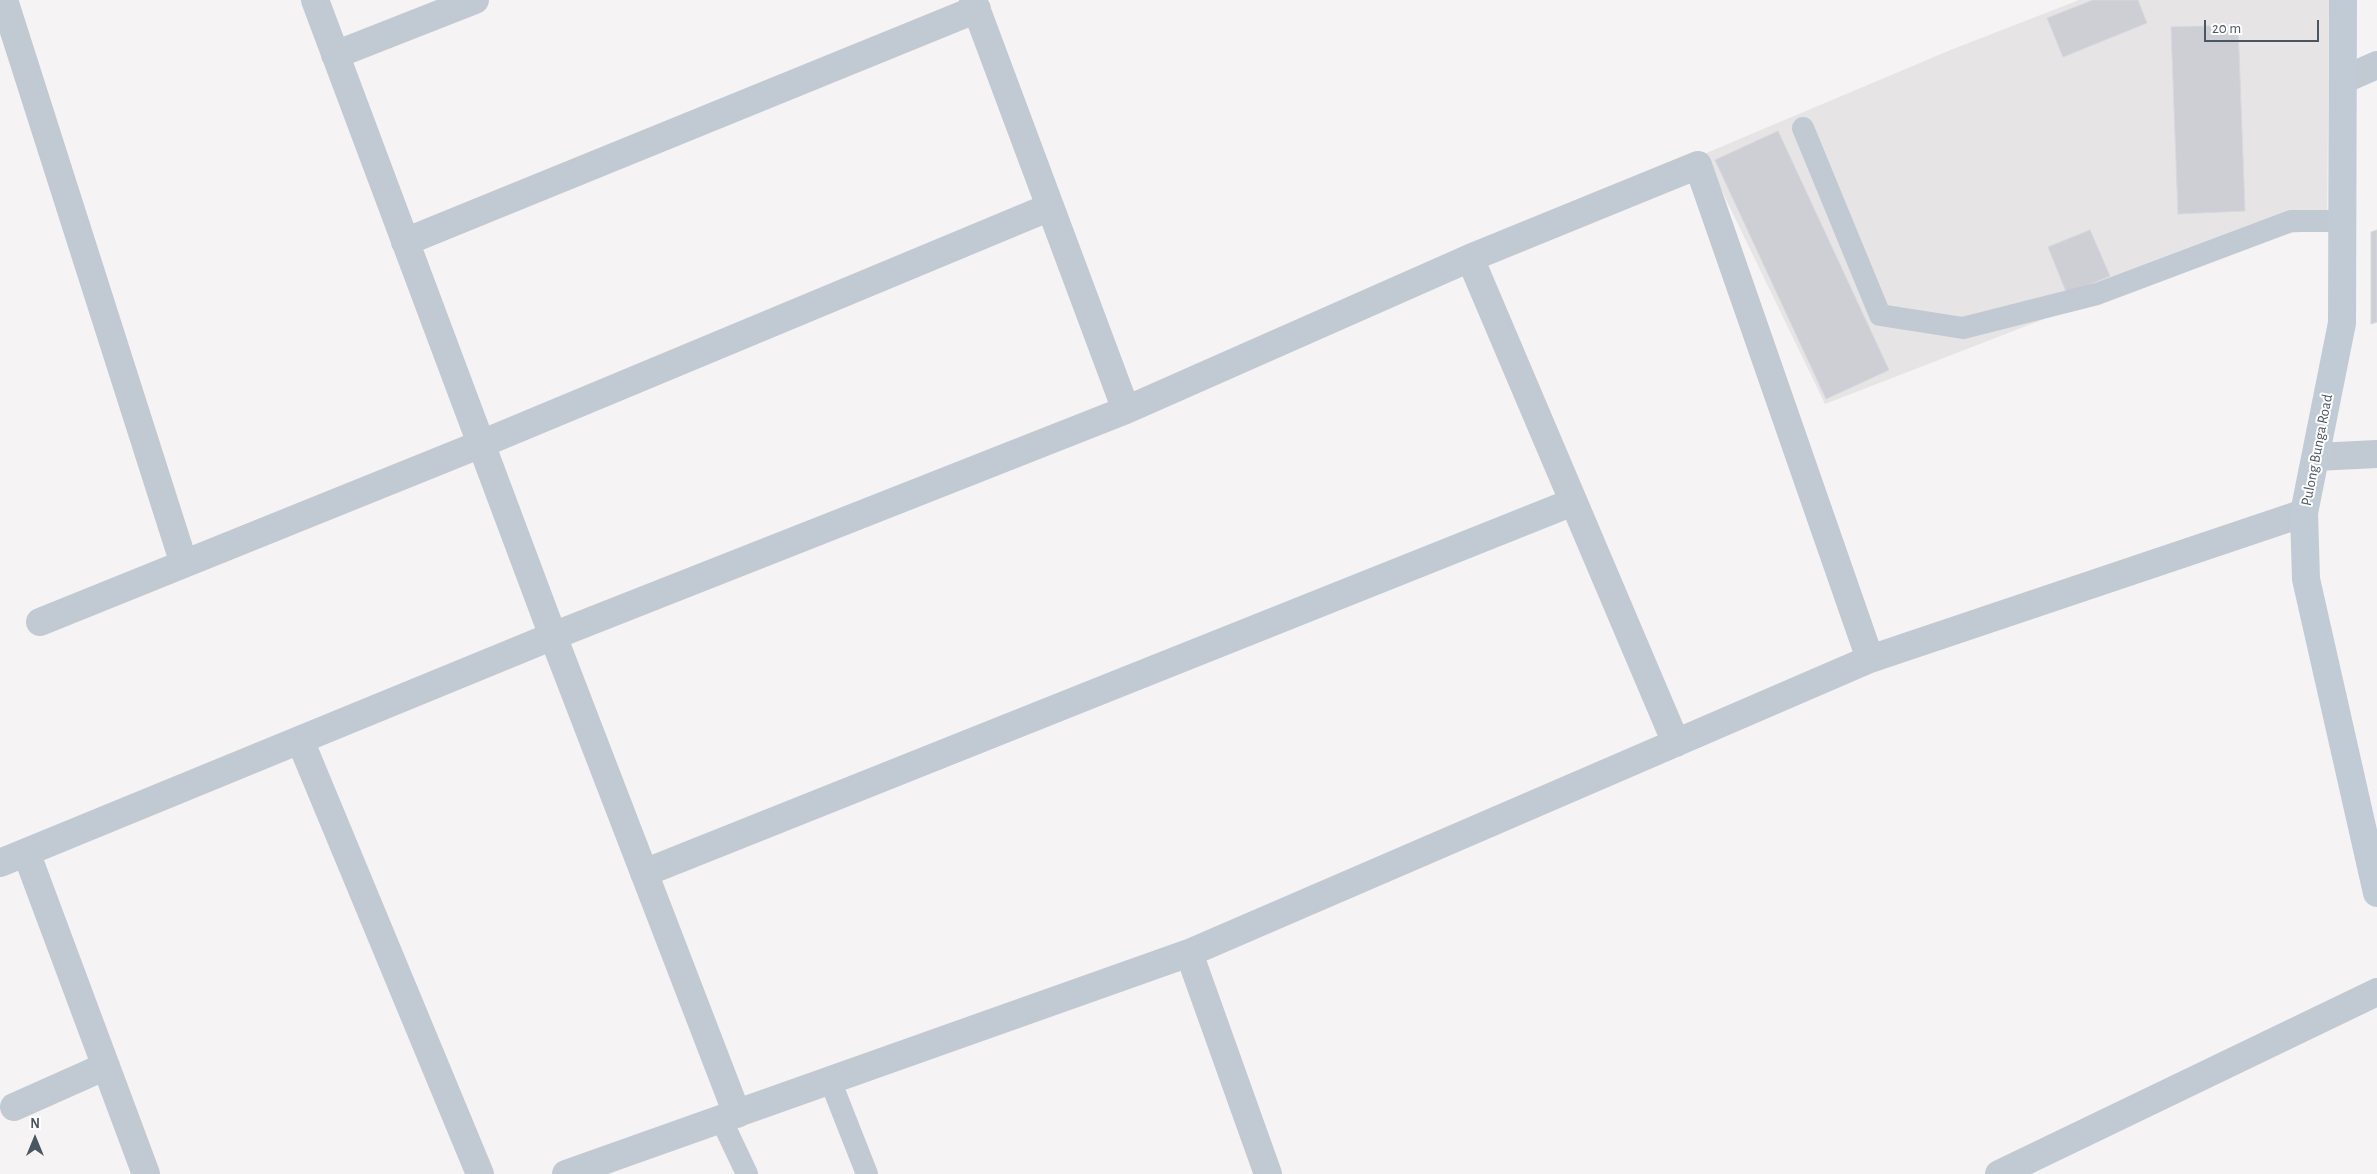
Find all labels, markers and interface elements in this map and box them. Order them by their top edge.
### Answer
scale bar [2207,10,2322,42]
text: 20 m [2212,21,2241,36]
street label: Pulong Bunga Road [2297,393,2337,507]
north arrow [10,1114,60,1164]
text: N [30,1117,40,1131]

